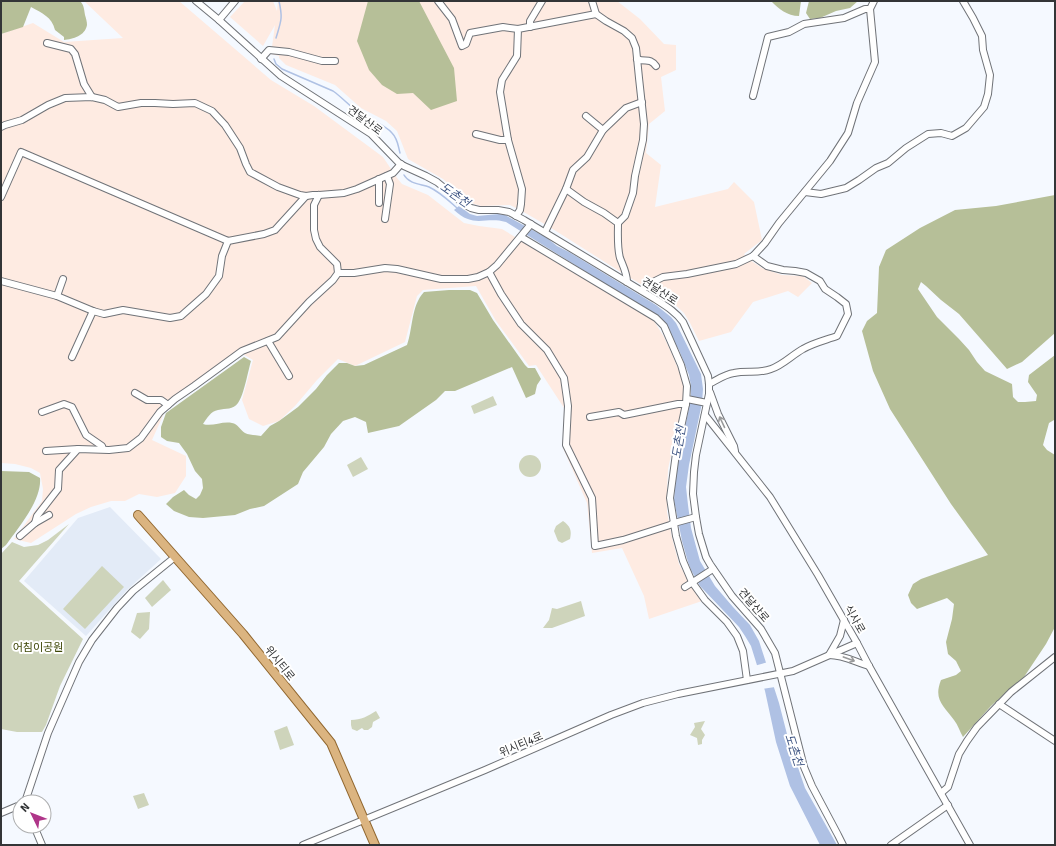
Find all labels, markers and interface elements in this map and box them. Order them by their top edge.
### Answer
street label: 견달산로 [345,103,385,138]
water label: 도촌천 [437,180,474,212]
street label: 견달산로 [639,275,680,308]
one-way arrow [718,417,725,429]
water label: 도촌천 [669,423,690,460]
street label: 견달산로 [735,586,772,625]
street label: 식사로 [841,603,868,636]
park label: 어침이공원 [13,641,63,654]
street label: 위시티로 [262,643,297,683]
one-way arrow [843,655,855,663]
street label: 위시티4로 [497,729,545,760]
water label: 도촌천 [781,732,806,770]
north arrow [12,794,52,834]
text: N [18,800,32,815]

